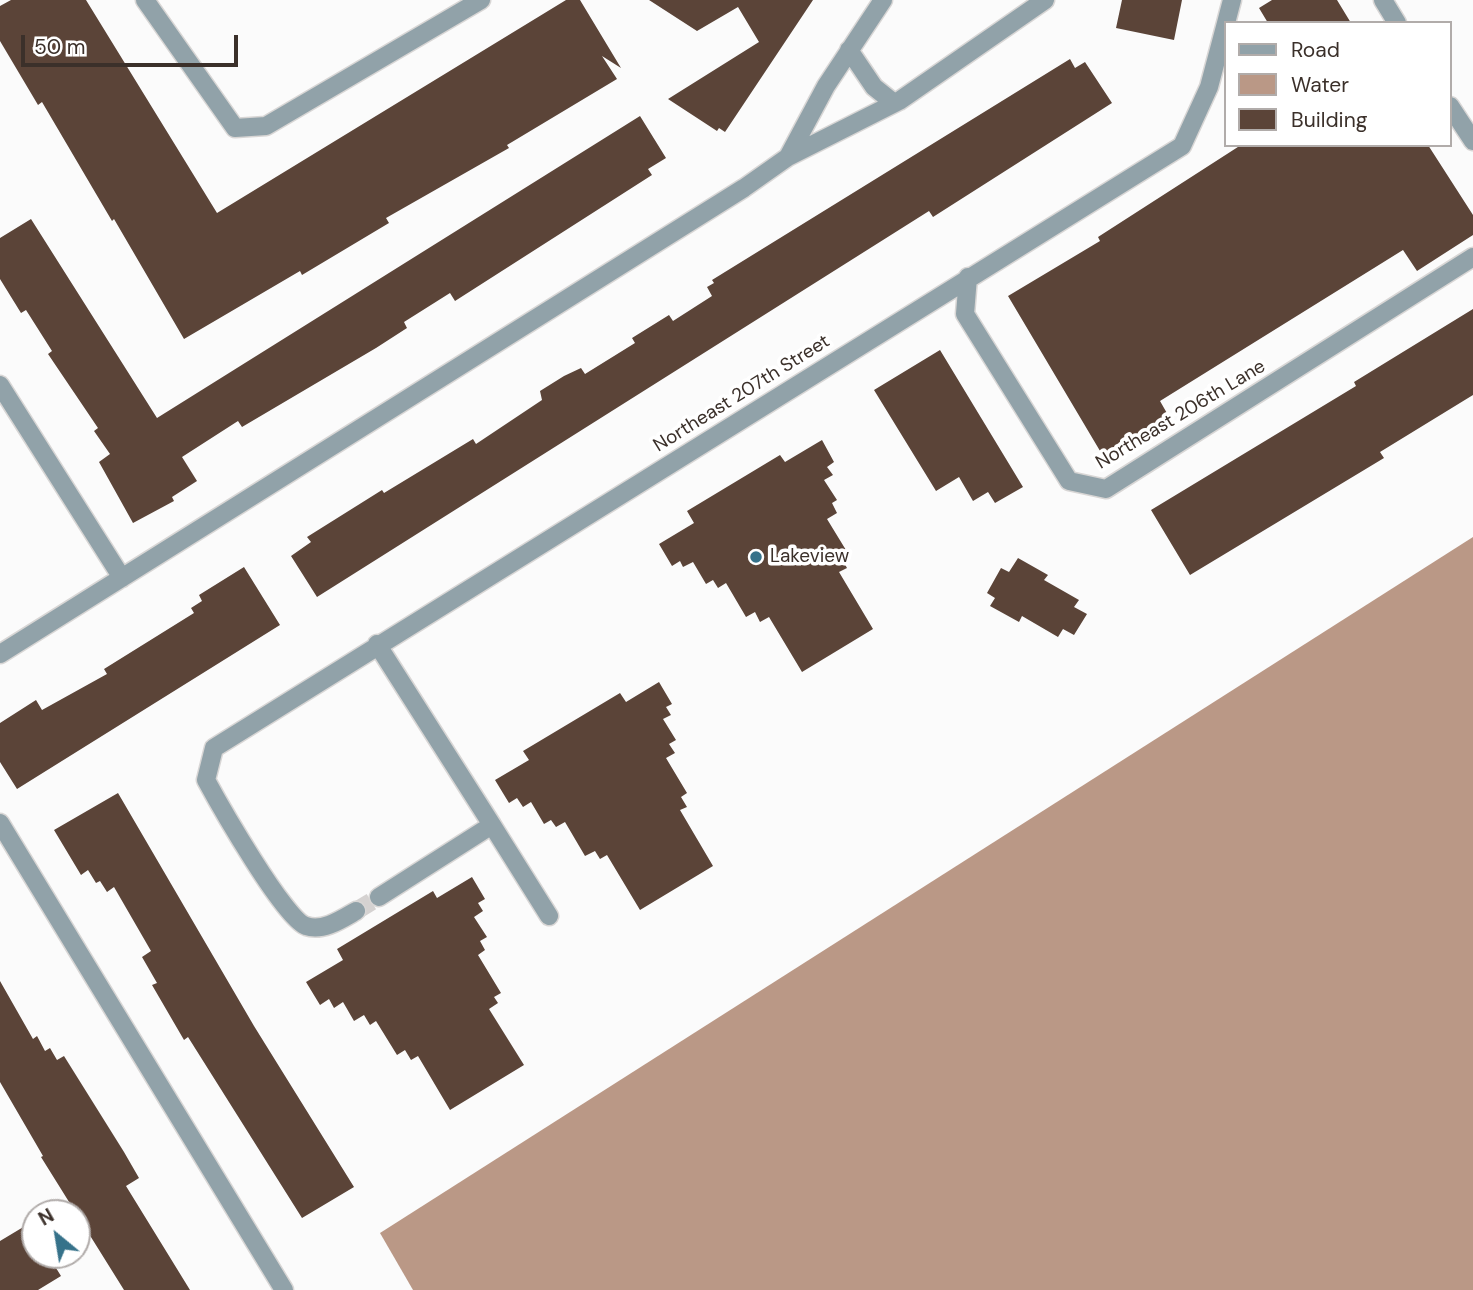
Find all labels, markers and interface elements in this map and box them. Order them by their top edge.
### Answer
scale bar [24,21,242,65]
legend [1224,21,1452,147]
text: 50 m [34,33,85,61]
text: Road [1291,36,1340,64]
text: Water [1291,71,1349,99]
text: Building [1291,106,1367,134]
street label: Northeast 207th Street [650,330,834,458]
street label: Northeast 206th Lane [1092,355,1270,475]
place label: Lakeview [770,546,849,568]
marker: Lakeview [748,549,764,565]
north arrow [21,1199,91,1269]
text: N [34,1203,58,1231]

